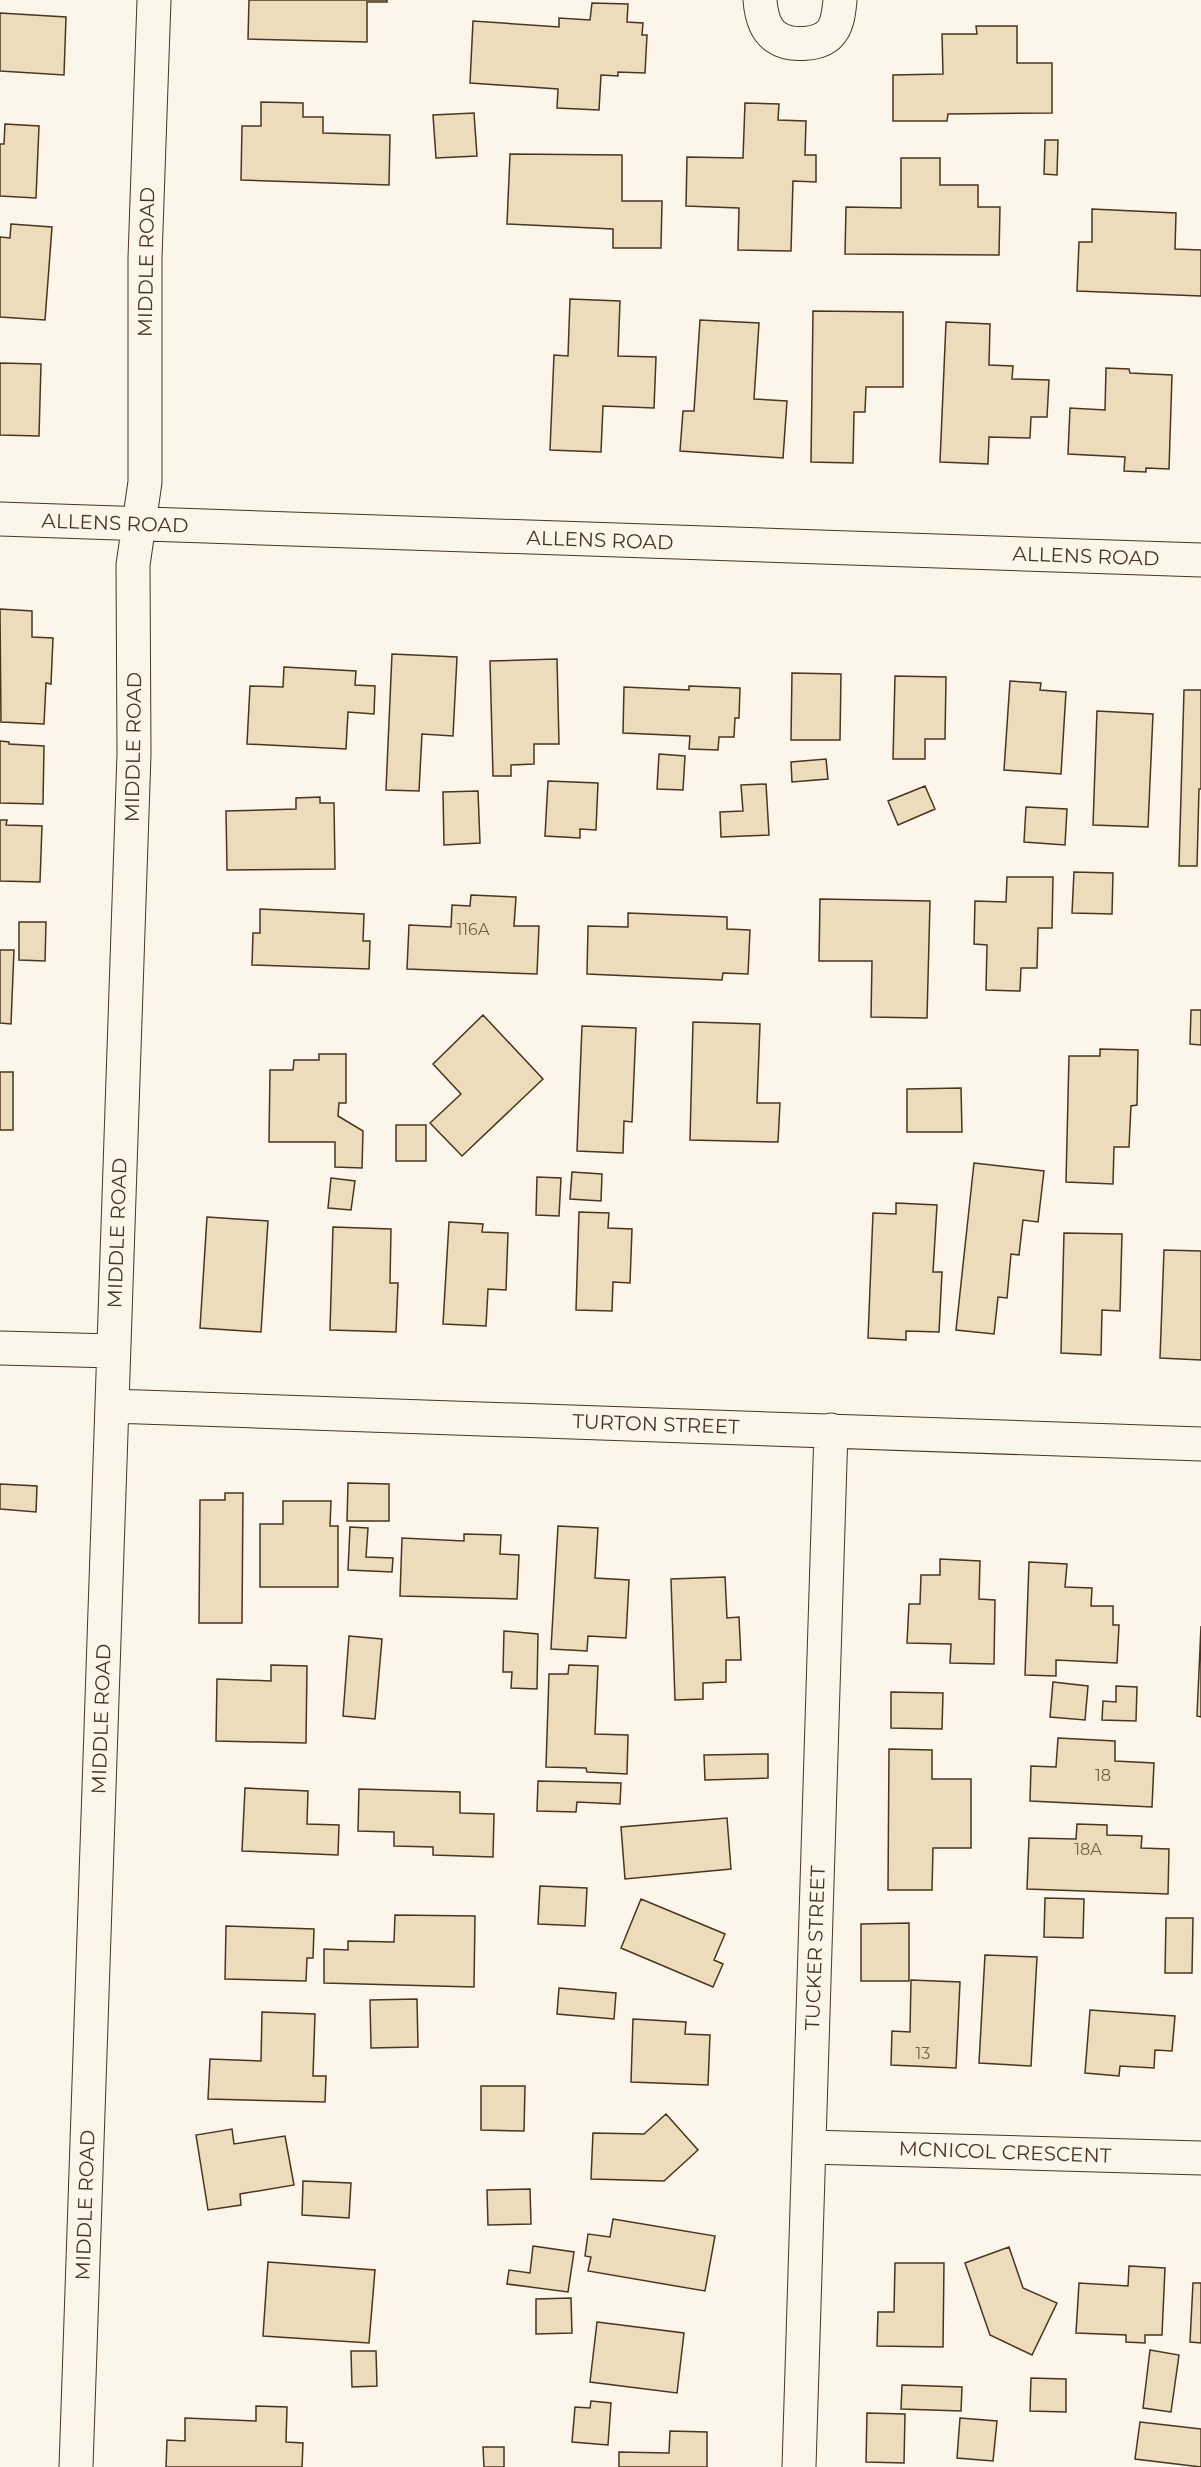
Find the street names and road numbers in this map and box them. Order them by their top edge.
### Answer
street label: MIDDLE ROAD [133,187,159,337]
street label: ALLENS ROAD [41,508,189,538]
street label: ALLENS ROAD [526,525,674,555]
street label: ALLENS ROAD [1012,541,1160,571]
street label: MIDDLE ROAD [120,672,146,822]
street label: MIDDLE ROAD [102,1157,132,1309]
street label: TURTON STREET [572,1409,740,1439]
street label: MIDDLE ROAD [86,1643,116,1795]
street label: TUCKER STREET [800,1865,830,2031]
street label: MIDDLE ROAD [70,2129,100,2281]
street label: MCNICOL CRESCENT [898,2136,1112,2168]

